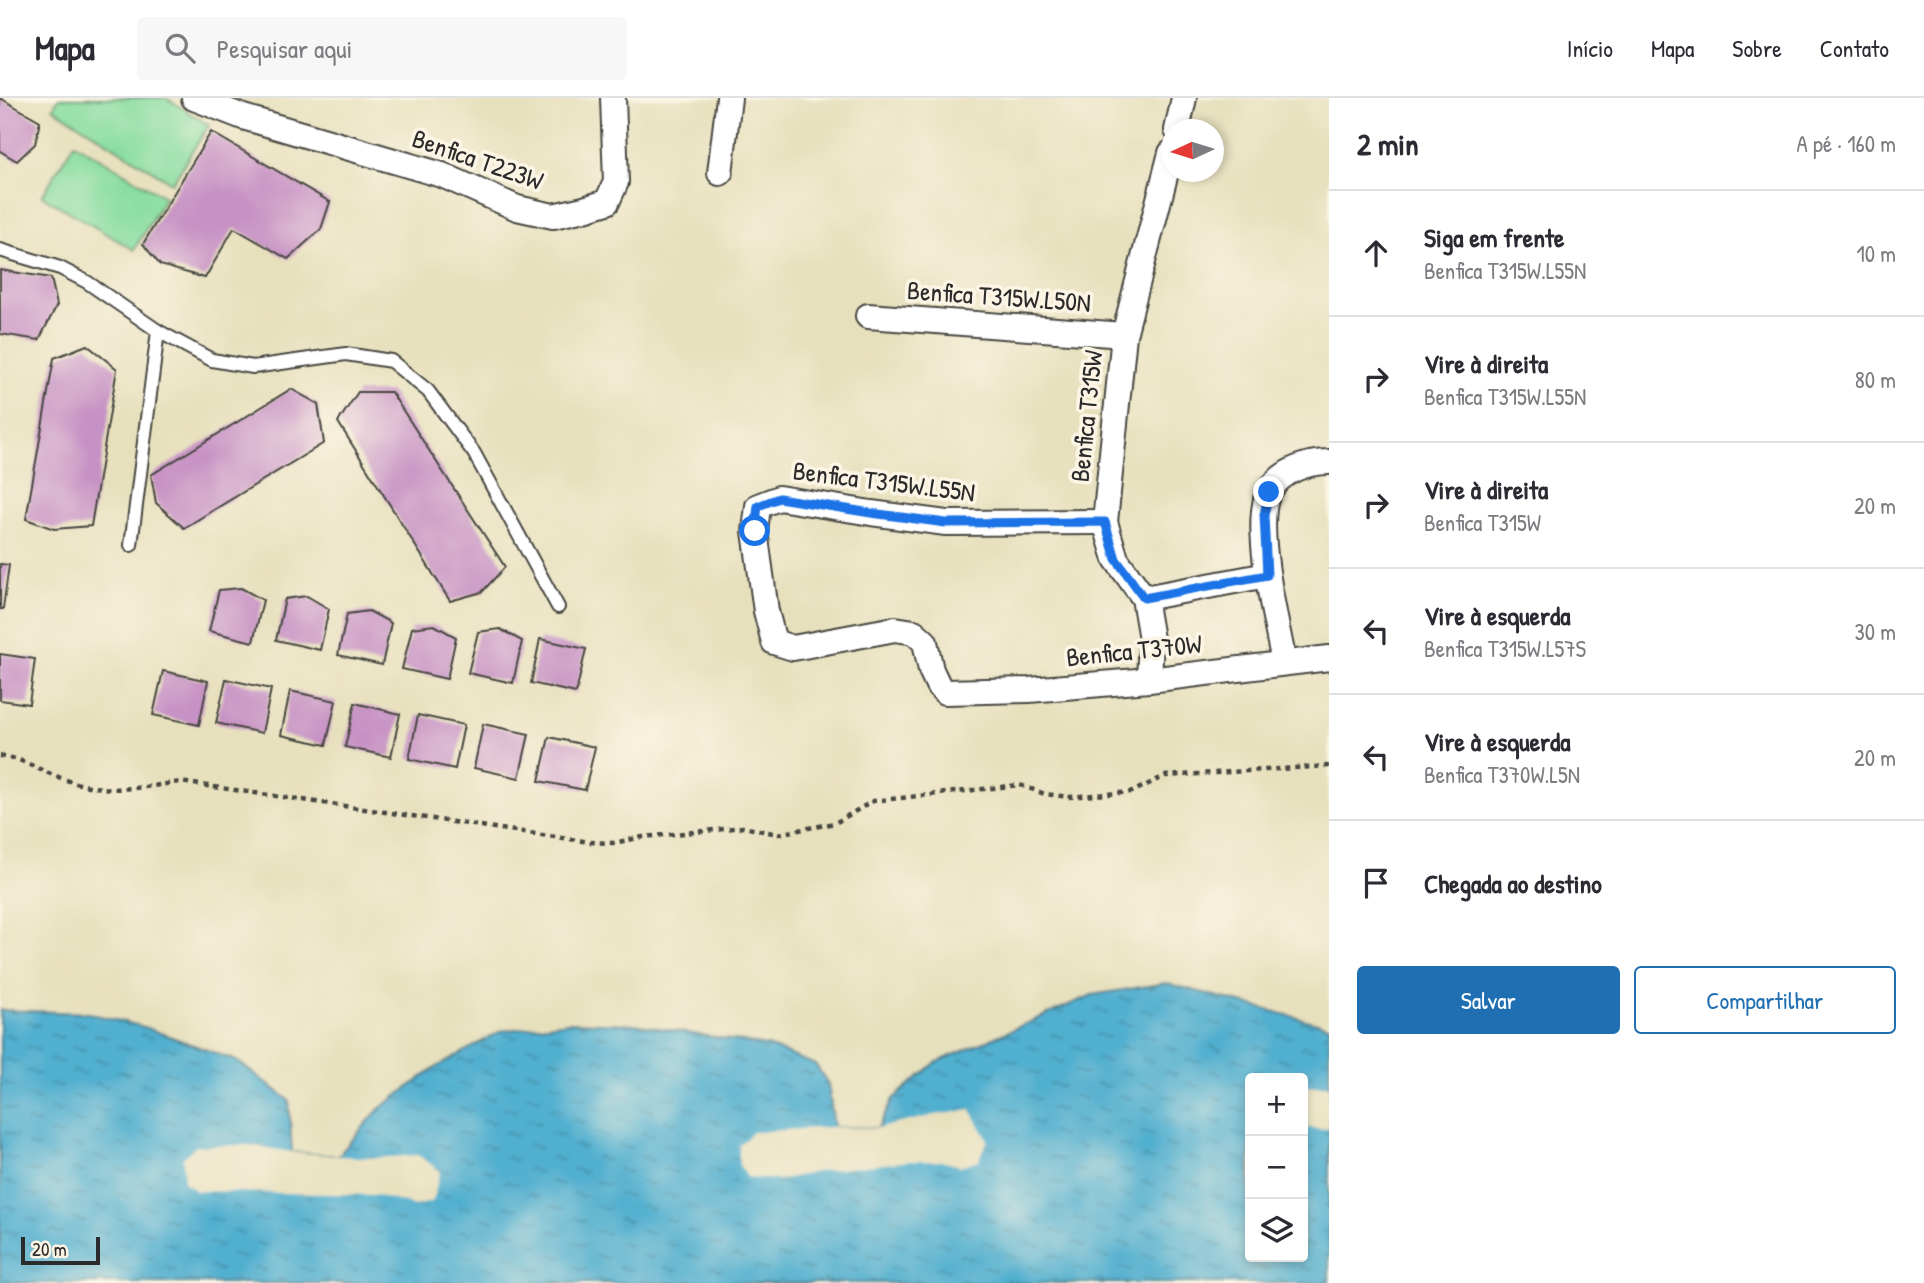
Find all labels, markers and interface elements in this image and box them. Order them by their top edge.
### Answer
search box [137,17,627,80]
text: Mapa [35,26,95,70]
icon: search [161,29,199,67]
text: Pesquisar aqui [217,31,352,66]
text: Início [1567,32,1613,64]
text: Mapa [1651,32,1694,64]
text: Sobre [1732,32,1782,64]
text: Contato [1820,32,1889,64]
north arrow [1161,119,1224,182]
street label: Benfica T223W [408,120,548,198]
text: 2 min [1357,124,1419,164]
text: A pé · 160 m [1797,128,1896,159]
text: Siga em frente [1424,220,1564,255]
icon: ahead [1357,234,1395,272]
text: 10 m [1856,238,1896,269]
text: Benfica T315W.L55N [1424,255,1586,286]
street label: Benfica T315W.L50N [906,272,1092,320]
text: Vire à direita [1424,346,1548,381]
street label: Benfica T315W [1062,348,1110,484]
icon: right [1357,360,1395,398]
text: 80 m [1855,364,1896,395]
text: Benfica T315W.L55N [1424,381,1586,412]
street label: Benfica T315W.L55N [791,452,977,510]
text: Vire à direita [1424,472,1548,507]
route end [1253,476,1284,507]
icon: right [1357,486,1395,524]
text: 20 m [1854,490,1896,521]
text: Benfica T315W [1424,507,1541,538]
route start [739,515,770,546]
text: Vire à esquerda [1424,598,1570,633]
icon: left [1357,612,1395,650]
text: 30 m [1854,616,1896,647]
street label: Benfica T370W [1064,625,1204,675]
text: Benfica T315W.L57S [1424,633,1586,664]
text: Vire à esquerda [1424,724,1570,759]
icon: left [1357,738,1395,776]
text: 20 m [1854,742,1896,773]
text: Benfica T370W.L5N [1424,759,1580,790]
icon: arrive [1357,864,1395,902]
text: Chegada ao destino [1424,866,1602,901]
button: Salvar [1357,966,1620,1034]
button: Compartilhar [1634,966,1896,1034]
map controls [1245,1073,1308,1262]
button: + [1245,1073,1308,1136]
button: − [1245,1136,1308,1199]
button: layers [1245,1199,1308,1262]
scale bar [21,1234,100,1266]
text: 20 m [32,1236,67,1262]

